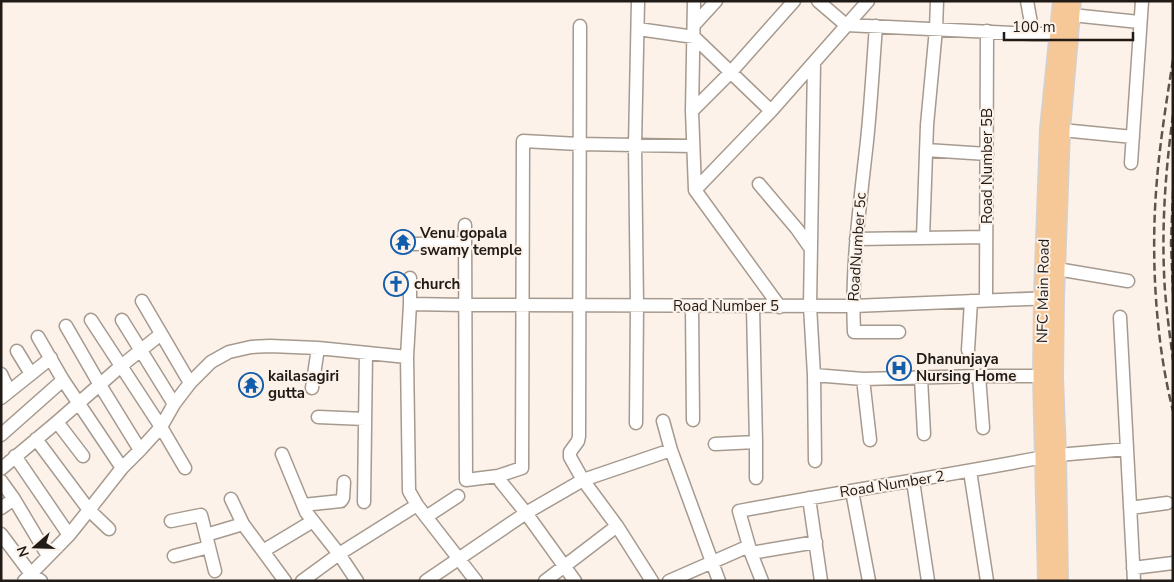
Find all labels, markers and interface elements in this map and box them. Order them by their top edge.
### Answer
scale bar [1004,10,1133,42]
text: 100 m [1012,17,1056,37]
street label: Road Number 5B [977,108,997,224]
street label: RoadNumber 5c [843,192,871,302]
place label: Venu gopala swamy temple [419,223,522,260]
temple icon: Venu gopala swamy temple [390,229,416,255]
street label: NFC Main Road [1032,239,1054,343]
church icon: church [383,271,409,297]
place label: church [414,274,460,294]
street label: Road Number 5 [673,296,779,316]
place label: Dhanunjaya Nursing Home [916,349,1016,386]
hospital icon: Dhanunjaya Nursing Home [886,355,912,381]
place label: kailasagiri gutta [268,366,339,403]
temple icon: kailasagiri gutta [238,372,264,398]
street label: Road Number 2 [838,466,946,502]
north arrow [10,522,60,572]
text: N [13,543,34,559]

